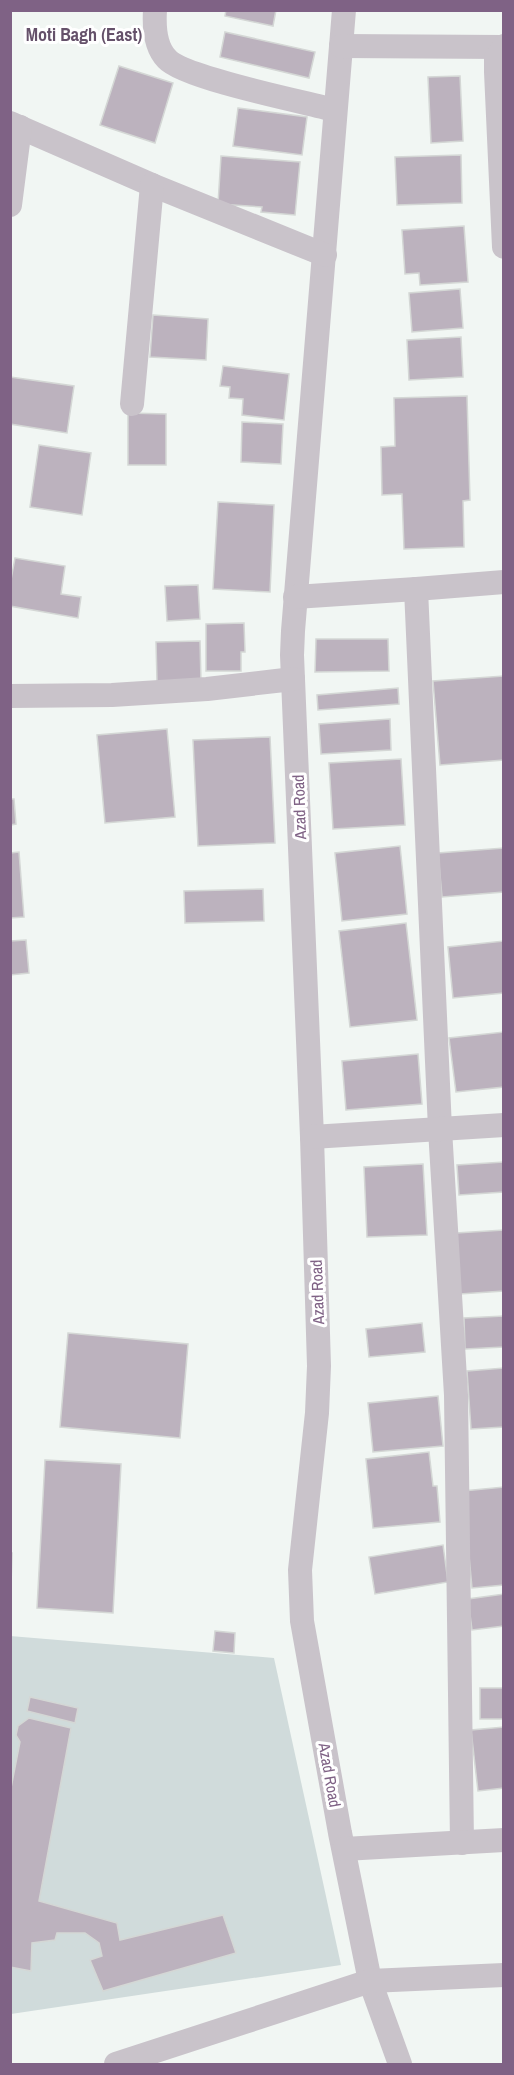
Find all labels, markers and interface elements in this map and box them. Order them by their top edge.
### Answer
district label: Moti Bagh (East) [26,22,142,47]
street label: Azad Road [287,774,311,841]
street label: Azad Road [305,1259,329,1326]
street label: Azad Road [313,1740,346,1809]

